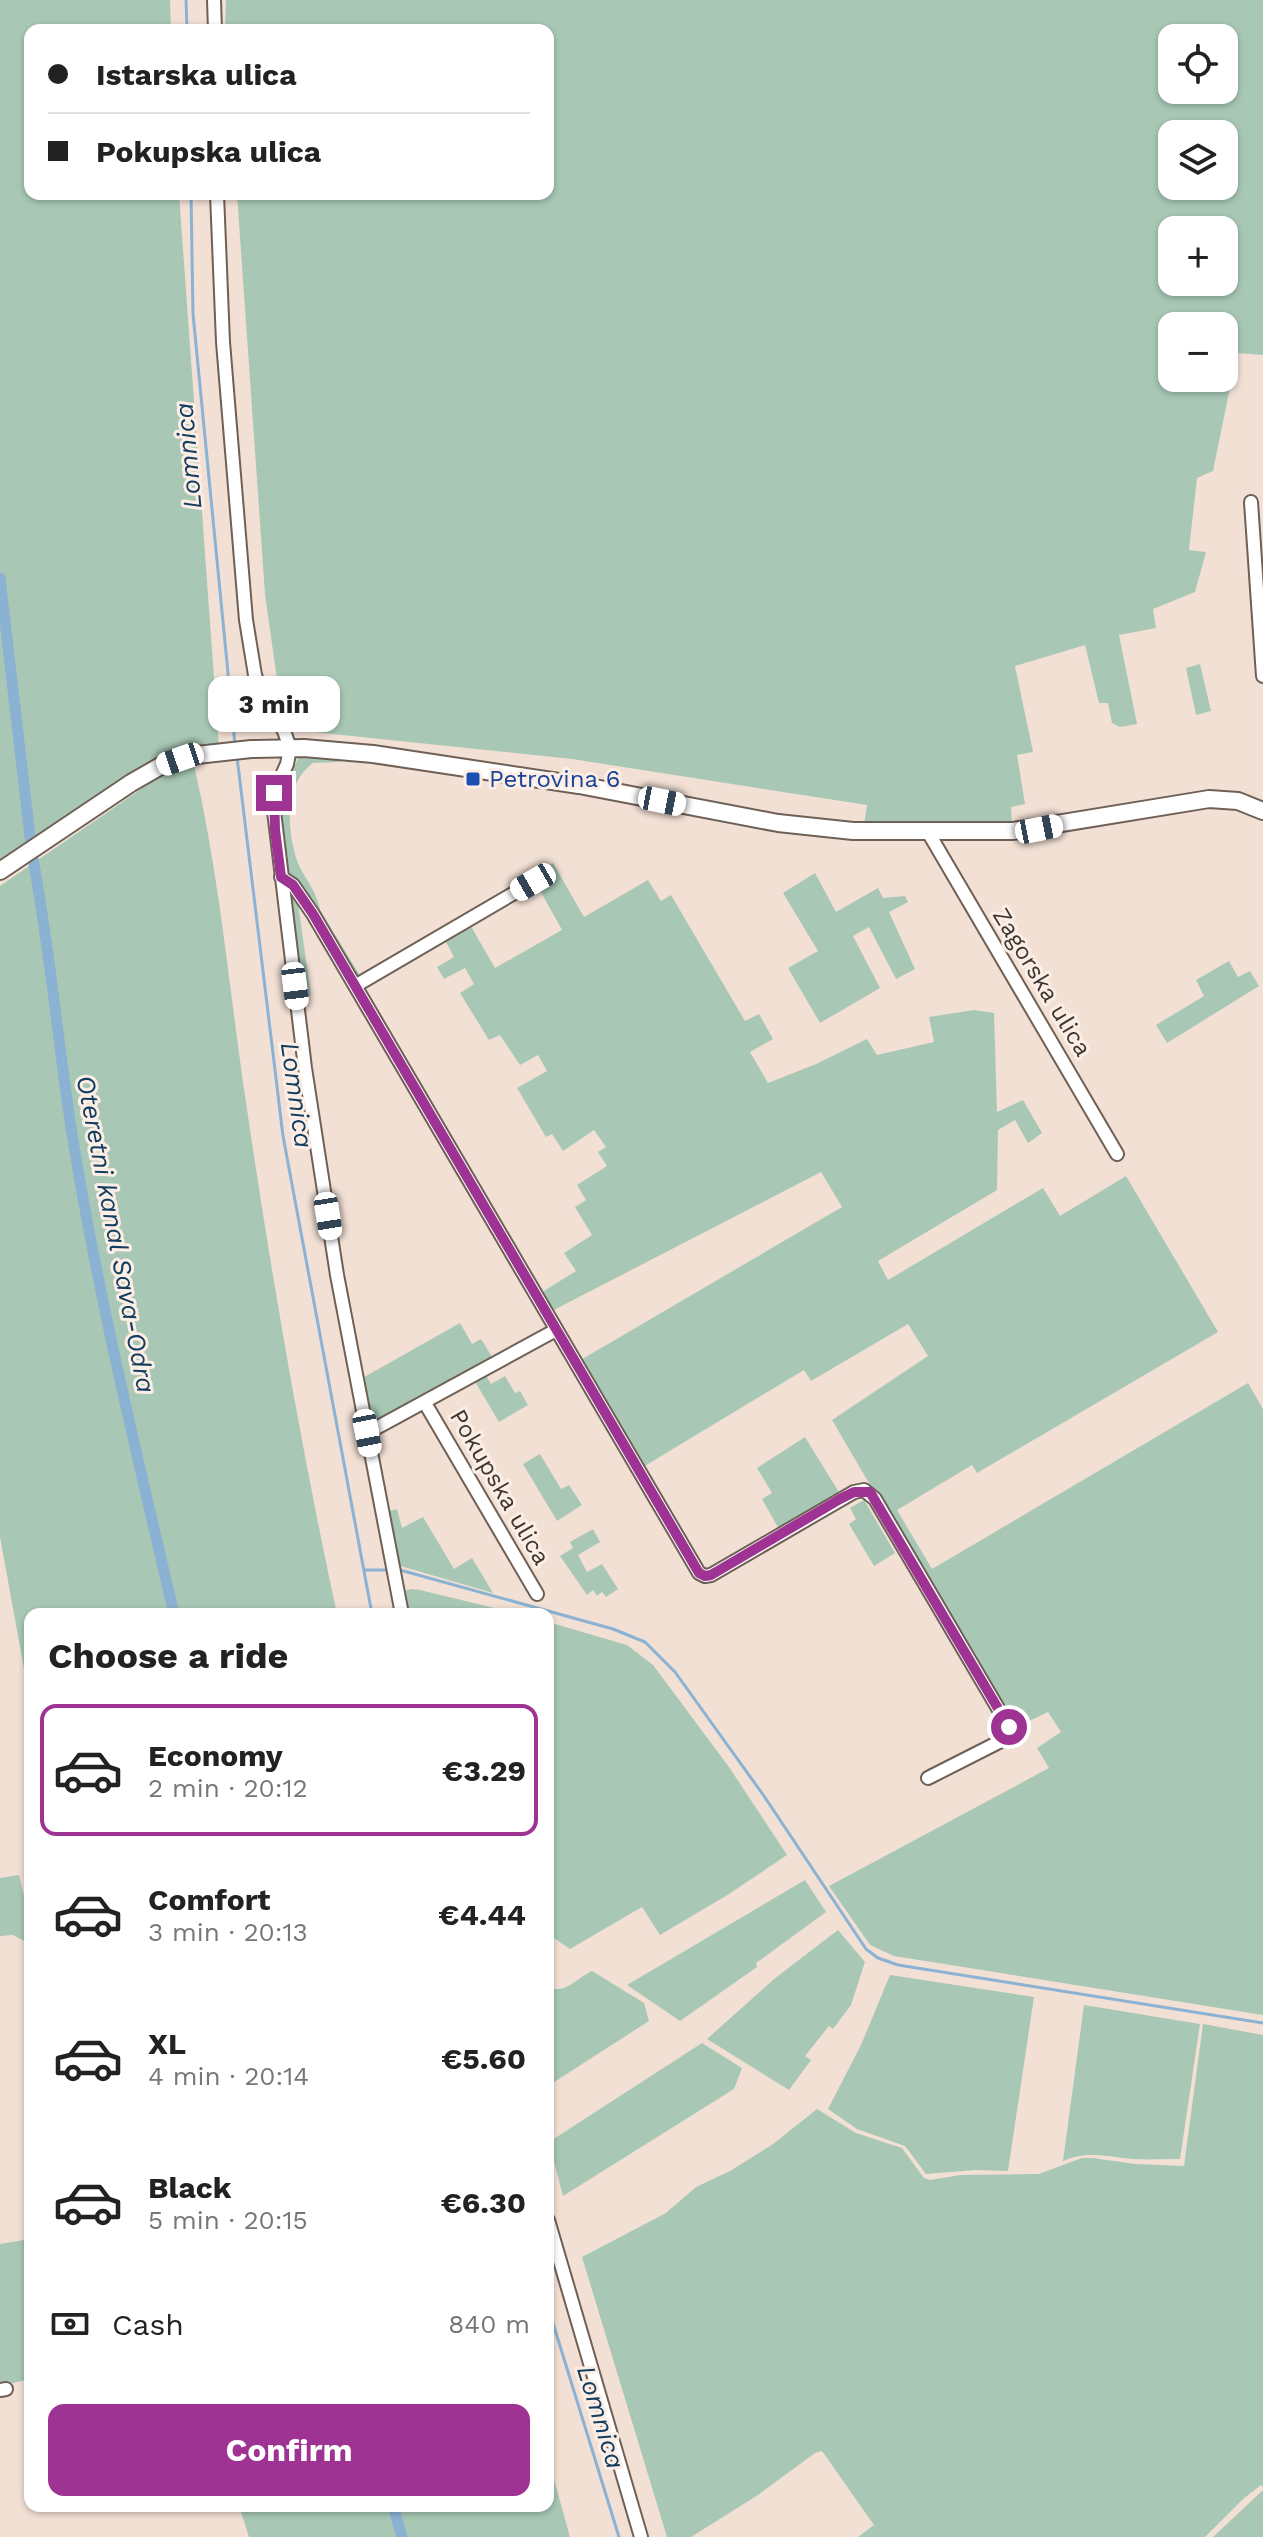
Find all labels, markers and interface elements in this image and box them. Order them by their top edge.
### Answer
map controls [1158,24,1238,392]
button: locate [1158,24,1238,104]
text: Istarska ulica [96,57,297,92]
button: layers [1158,120,1238,200]
text: Pokupska ulica [96,134,321,169]
button: + [1158,216,1238,296]
button: − [1158,312,1238,392]
water label: Lomnica [168,402,208,510]
callout: 3 min [208,677,340,733]
text: 3 min [238,689,310,719]
car [153,740,207,778]
place label: Petrovina 6 [489,765,620,793]
marker: Petrovina 6 [464,770,482,788]
route end [256,775,292,811]
car [636,785,688,817]
car [1013,813,1065,845]
car [506,860,560,904]
street label: Zagorska ulica [987,903,1097,1061]
car [280,961,310,1011]
water label: Lomnica [275,1040,319,1150]
water label: Oteretni kanal Sava-Odra [70,1073,162,1395]
car [312,1190,344,1242]
street label: Pokupska ulica [444,1404,556,1570]
car [351,1407,383,1459]
text: Choose a ride [48,1635,288,1677]
route start [991,1709,1027,1745]
icon: car [52,1734,124,1806]
text: Economy [148,1738,283,1773]
text: €3.29 [442,1753,526,1788]
text: 2 min · 20:12 [148,1773,308,1803]
icon: car [52,1878,124,1950]
text: Comfort [148,1882,270,1917]
text: €4.44 [438,1897,526,1932]
text: 3 min · 20:13 [148,1917,308,1947]
icon: car [52,2022,124,2094]
text: XL [148,2026,186,2061]
text: €5.60 [441,2041,526,2076]
text: 4 min · 20:14 [148,2061,309,2091]
icon: car [52,2166,124,2238]
text: Black [148,2170,232,2205]
text: €6.30 [441,2185,526,2220]
text: 5 min · 20:15 [148,2205,308,2235]
icon: cash [48,2302,92,2346]
text: Cash [112,2307,184,2342]
text: 840 m [448,2309,530,2339]
water label: Lomnica [571,2362,631,2472]
button: Confirm [48,2404,530,2496]

